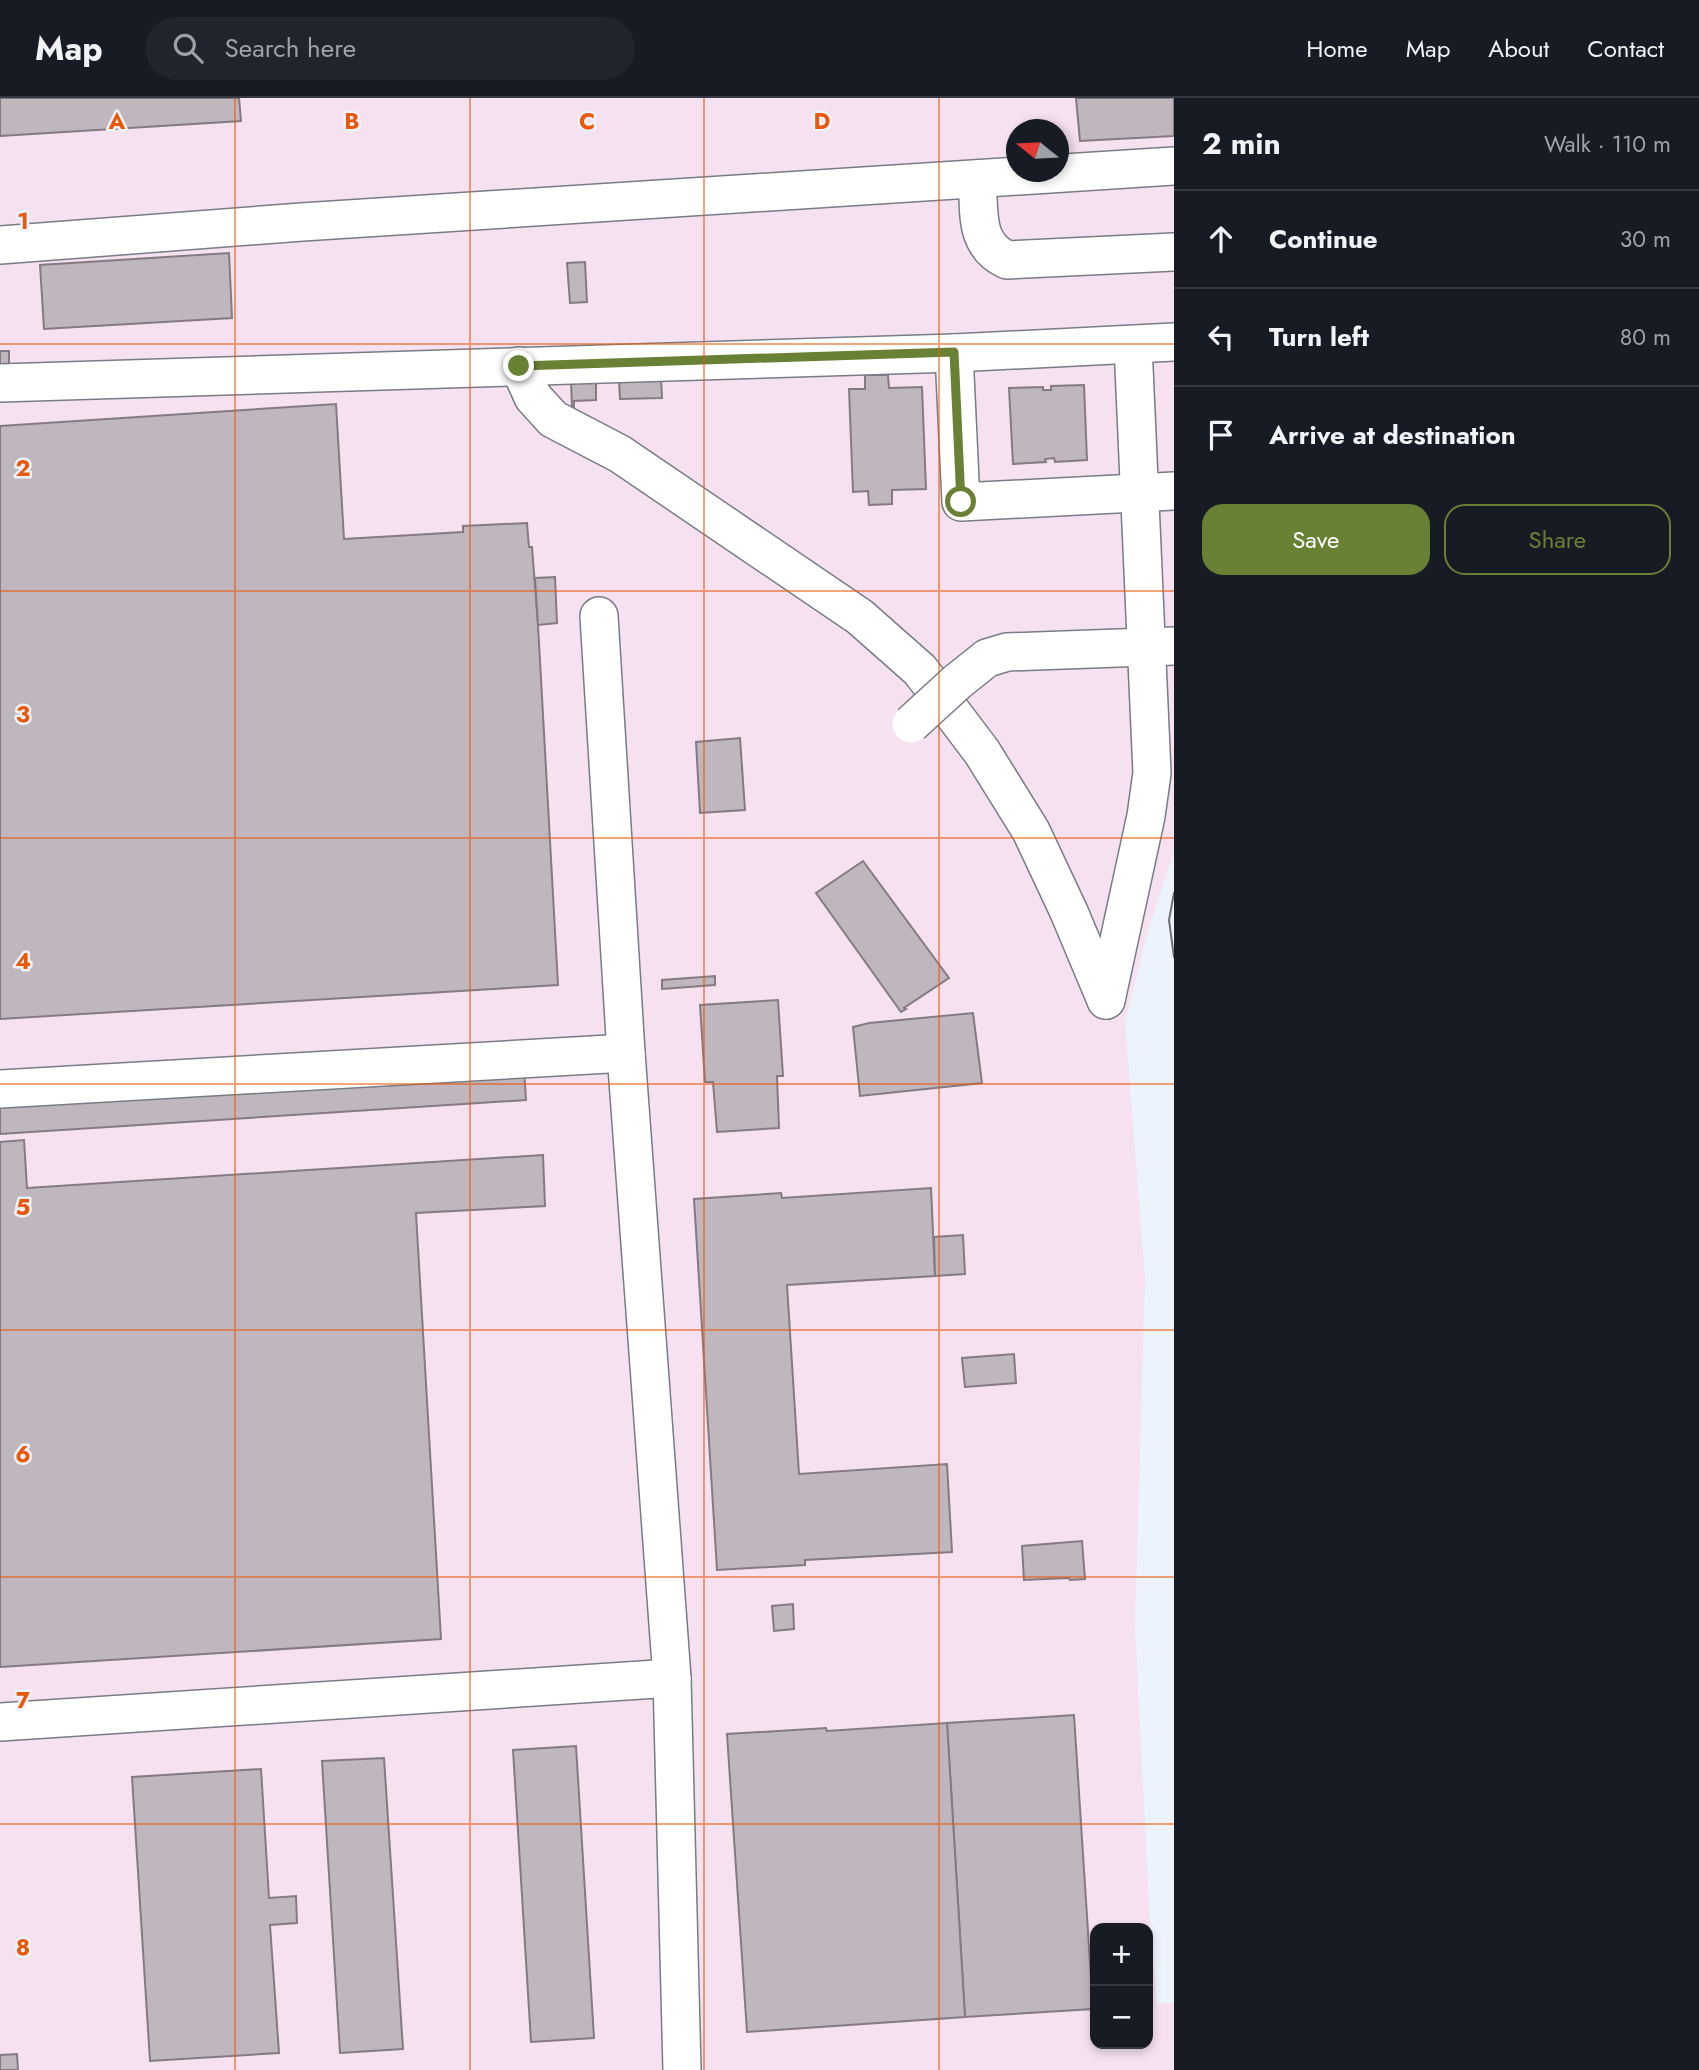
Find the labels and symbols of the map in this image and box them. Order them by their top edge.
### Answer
text: A [108,104,126,138]
text: B [344,104,360,138]
text: C [579,104,595,138]
text: D [814,104,831,138]
north arrow [1006,119,1069,182]
text: 1 [17,204,29,238]
route end [503,350,534,381]
text: 2 [15,451,31,485]
route start [945,486,976,517]
text: 3 [16,697,30,731]
text: 4 [15,944,31,978]
text: 5 [16,1190,30,1224]
text: 6 [15,1437,31,1471]
text: 7 [16,1683,30,1717]
text: 8 [16,1930,30,1964]

